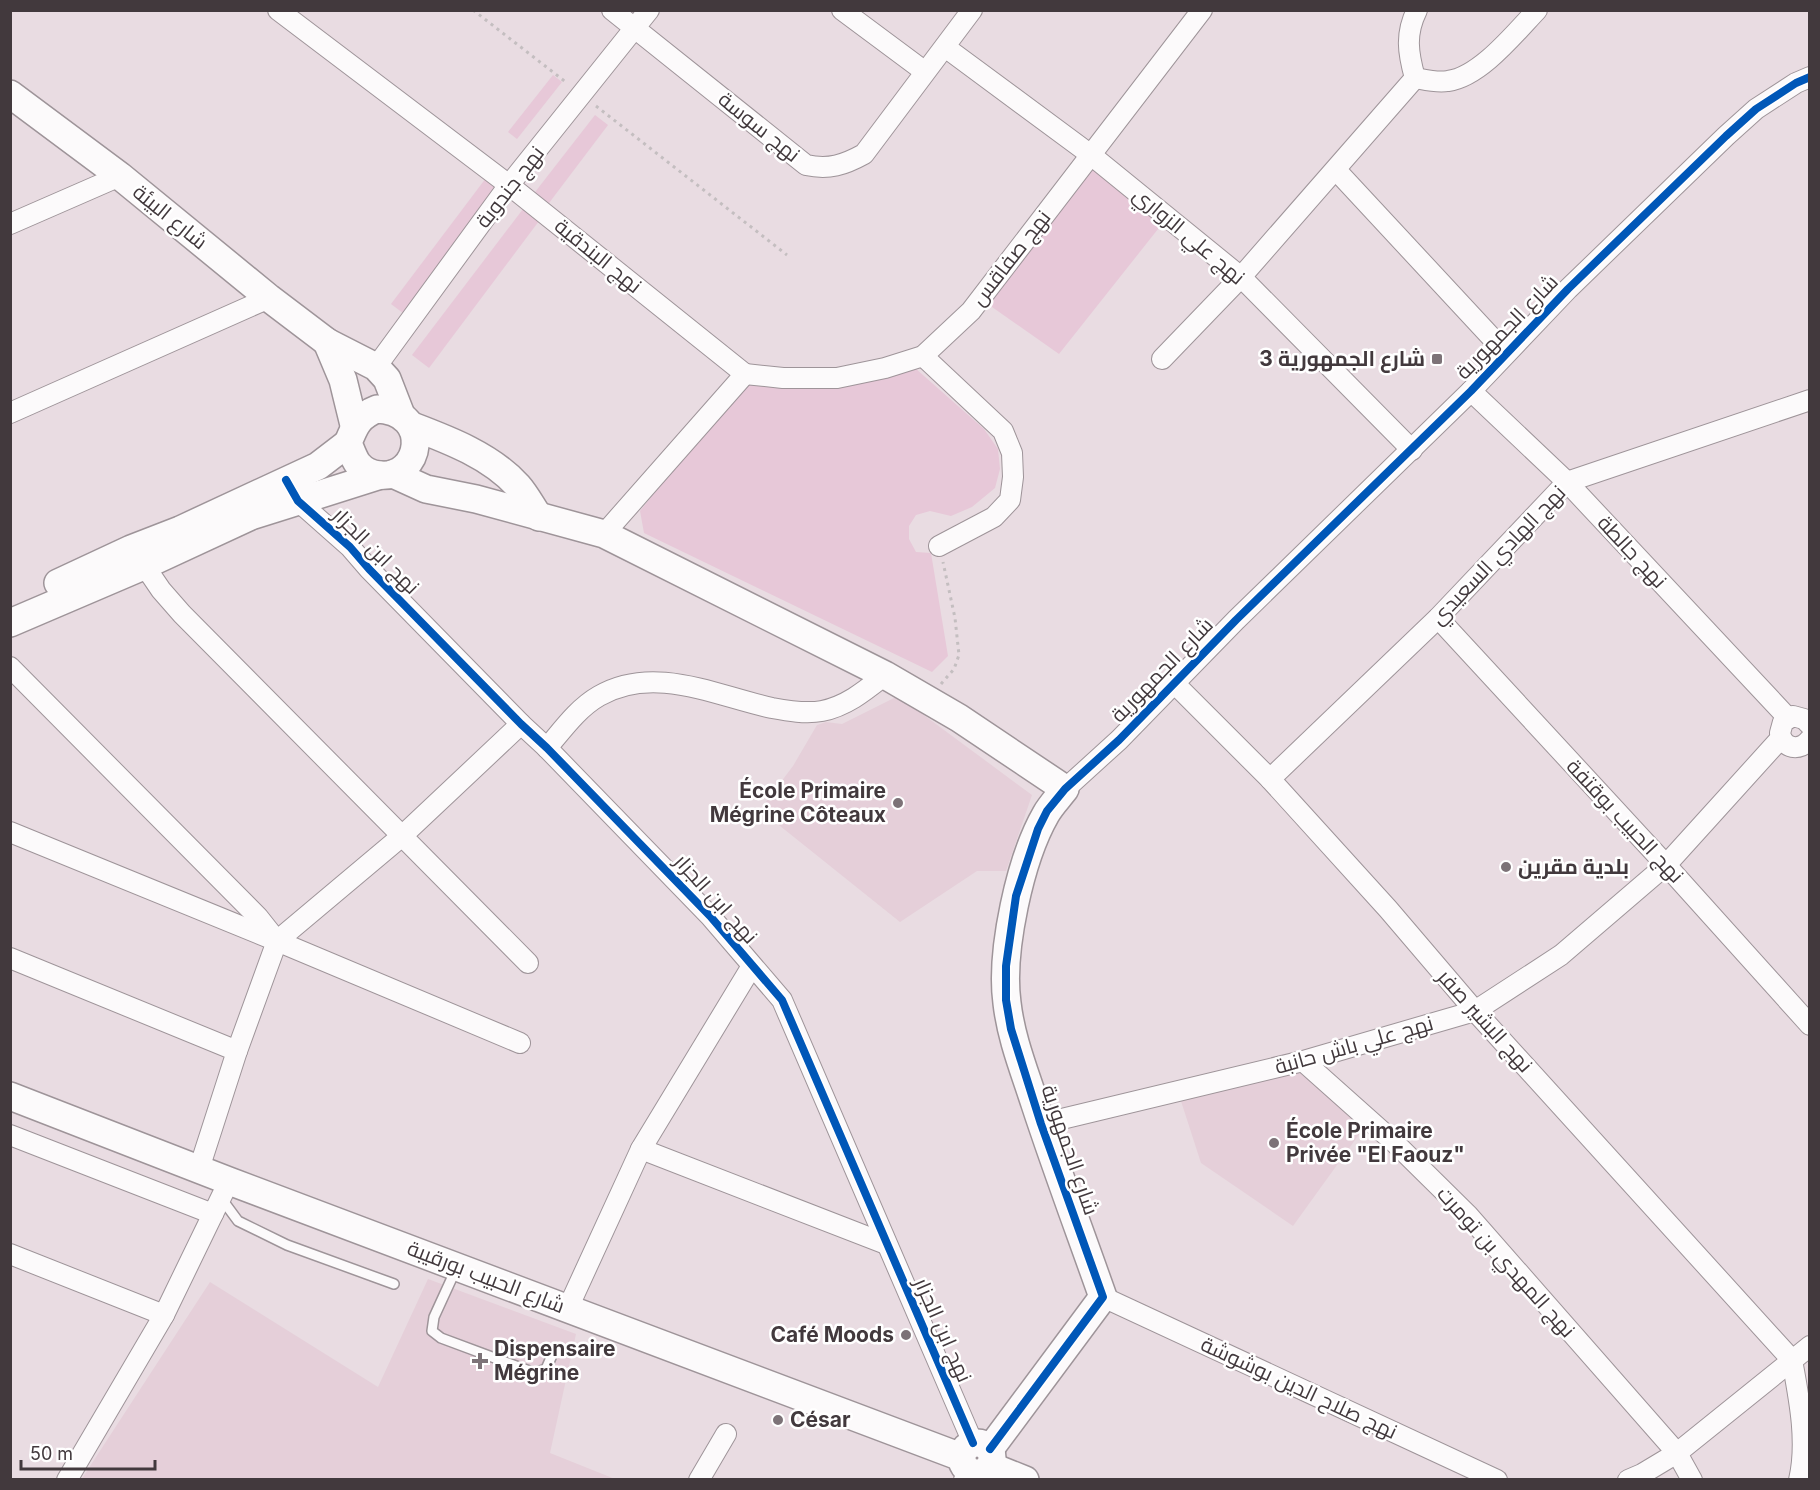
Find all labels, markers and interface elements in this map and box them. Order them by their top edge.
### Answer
street label: نهج سوسة [712,86,805,169]
street label: نهج جندوبة [470,141,551,234]
street label: شارع البيئة [127,179,213,256]
street label: نهج علي الزواري [1126,182,1250,293]
street label: نهج صفاقس [966,205,1057,312]
street label: نهج البندقية [549,213,647,300]
street label: شارع الجمهورية [1450,269,1564,386]
place label: شارع الجمهورية 3 [1259,346,1425,373]
marker: شارع الجمهورية 3 [1430,352,1444,366]
street label: نهج الهادي السعيدي [1425,480,1573,632]
street label: نهج ابن الجزار [326,502,425,600]
street label: نهج جالطة [1591,510,1672,594]
street label: شارع الجمهورية [1105,612,1219,729]
street label: نهج الحبيب بوقتفة [1560,754,1689,889]
place label: École Primaire Mégrine Côteaux [710,777,886,827]
marker: École Primaire Mégrine Côteaux [891,796,905,810]
street label: نهج ابن الجزار [667,848,763,950]
place label: بلدية مقرين [1518,854,1629,879]
marker: بلدية مقرين [1499,860,1513,874]
street label: نهج البشير صفر [1431,963,1538,1079]
street label: نهج علي باش حانبة [1272,1010,1437,1083]
street label: شارع الجمهورية [1035,1082,1104,1219]
place label: École Primaire Privée "El Faouz" [1286,1117,1465,1167]
marker: École Primaire Privée "El Faouz" [1267,1136,1281,1150]
street label: نهج المهدي بن تومرت [1429,1181,1581,1345]
street label: شارع الحبيب بورقيبة [403,1235,568,1320]
street label: نهج ابن الجزار [907,1273,978,1387]
place label: Café Moods [771,1322,894,1347]
marker: Café Moods [899,1328,913,1342]
street label: نهج صلاح الدين بوشوشة [1196,1331,1401,1446]
place label: Dispensaire Mégrine [494,1336,616,1385]
marker: Dispensaire Mégrine [471,1352,489,1370]
place label: César [790,1407,851,1432]
marker: César [771,1413,785,1427]
scale bar [21,1433,154,1471]
text: 50 m [30,1443,73,1464]

